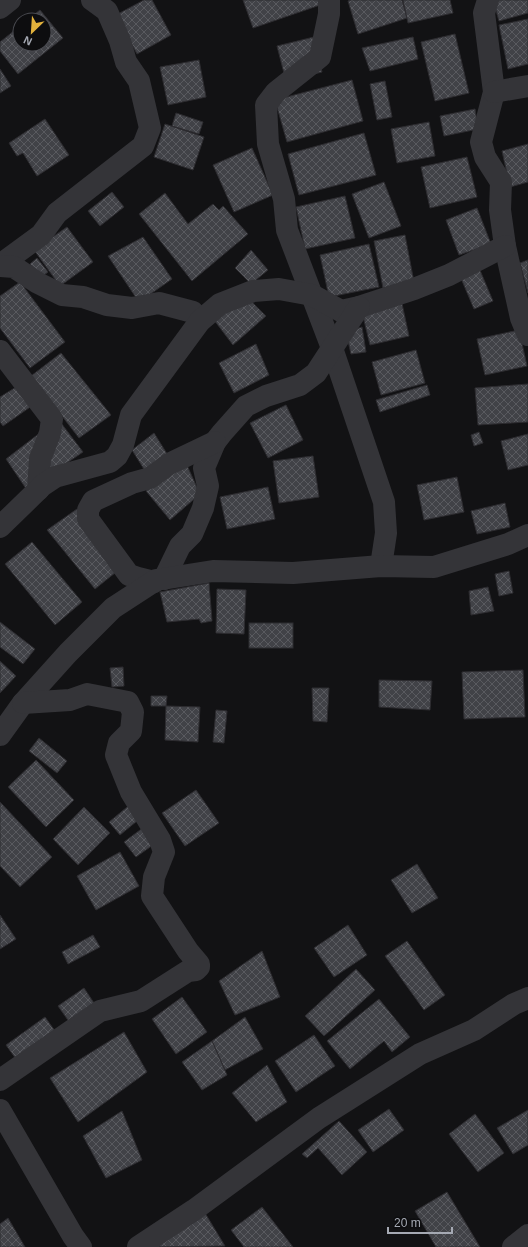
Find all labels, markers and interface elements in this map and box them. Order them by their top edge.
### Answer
north arrow [12,12,52,52]
text: N [22,34,34,48]
scale bar [388,1209,452,1235]
text: 20 m [394,1216,421,1230]

